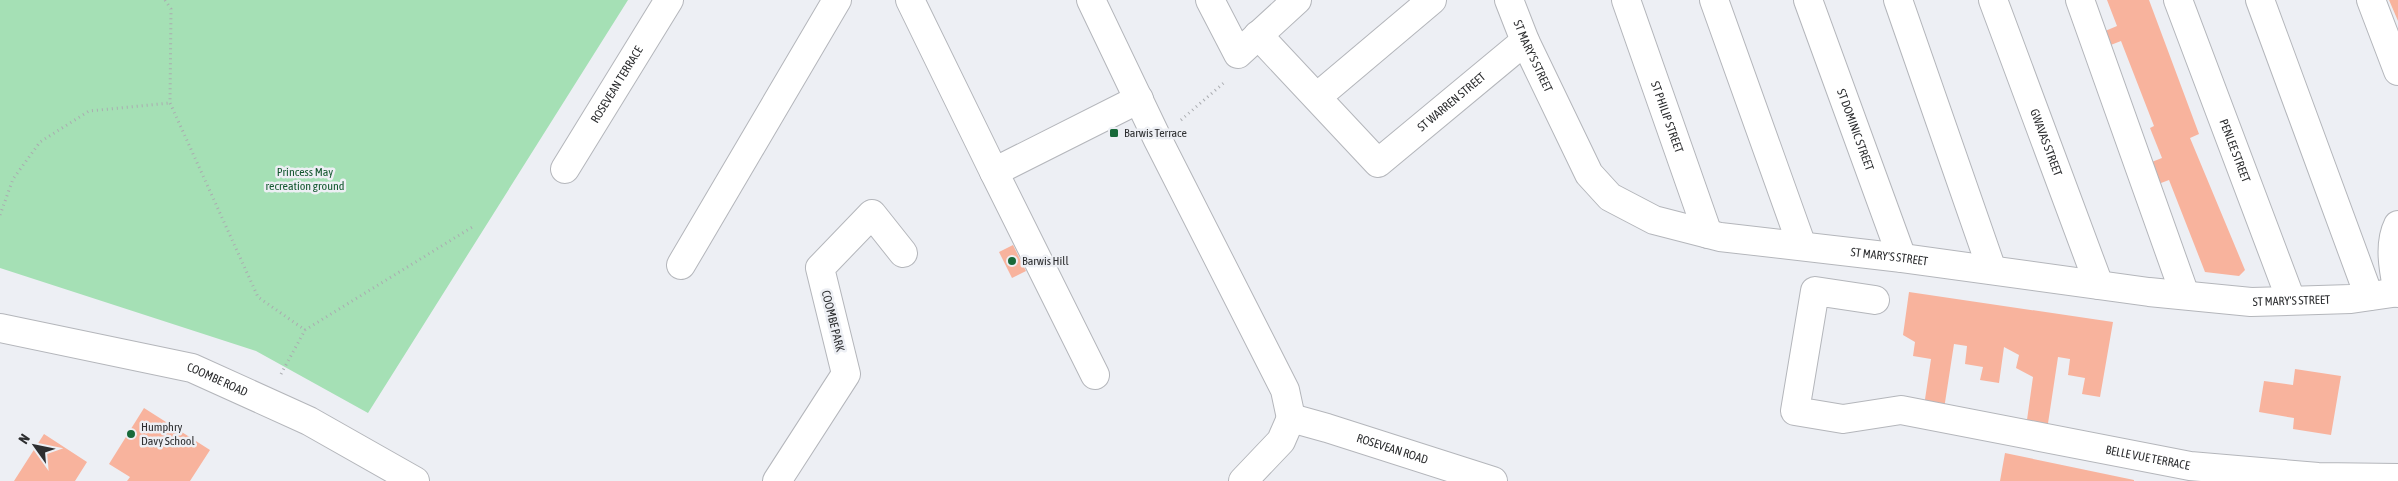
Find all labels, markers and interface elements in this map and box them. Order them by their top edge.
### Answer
street label: ST MARY'S STREET [1511,18,1556,95]
street label: ROSEVEAN TERRACE [588,44,646,126]
street label: ST WARREN STREET [1415,69,1489,134]
street label: ST PHILIP STREET [1648,79,1686,155]
street label: ST DOMINIC STREET [1834,87,1877,173]
street label: GWAVAS STREET [2027,107,2065,179]
street label: PENLEE STREET [2216,117,2253,185]
place label: Barwis Terrace [1124,126,1187,140]
marker: Barwis Terrace [1108,127,1120,139]
park label: Princess May recreation ground [266,165,344,193]
street label: ST MARY'S STREET [1850,245,1930,269]
place label: Barwis Hill [1022,254,1070,268]
marker: Barwis Hill [1006,255,1018,267]
street label: COOMBE PARK [819,289,847,353]
street label: ST MARY'S STREET [2252,293,2331,309]
street label: COOMBE ROAD [186,360,250,399]
place label: Humphry Davy School [141,420,195,448]
north arrow [10,421,60,471]
marker: Humphry Davy School [125,428,137,440]
text: N [15,431,33,447]
street label: ROSEVEAN ROAD [1355,431,1430,467]
street label: BELLE VUE TERRACE [2104,443,2191,473]

